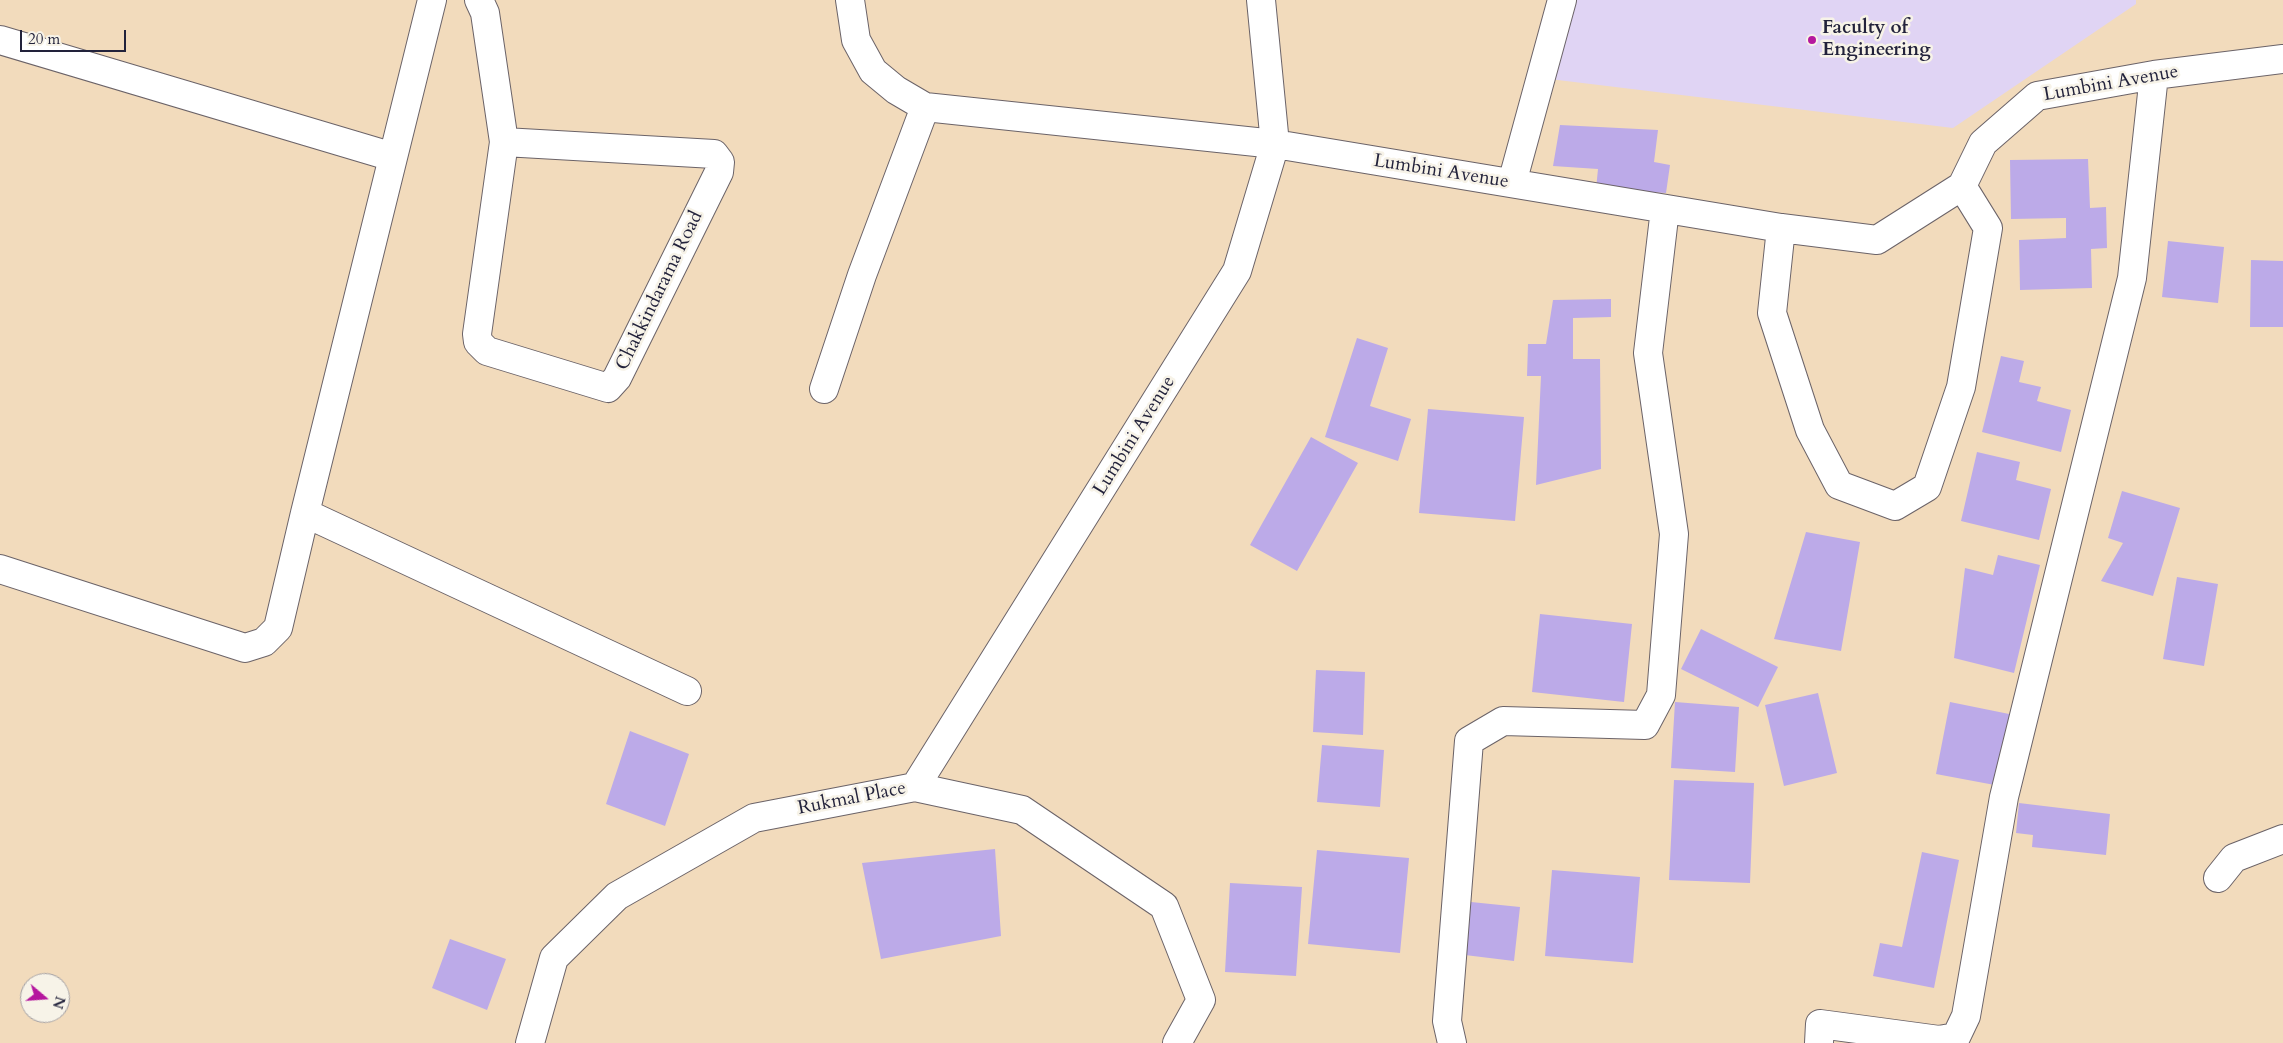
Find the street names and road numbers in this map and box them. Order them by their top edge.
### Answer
street label: Lumbini Avenue [2042,61,2180,107]
street label: Lumbini Avenue [1372,150,1510,194]
street label: Chakkindarama Road [612,208,708,374]
street label: Lumbini Avenue [1089,372,1181,500]
street label: Rukmal Place [796,777,908,821]

